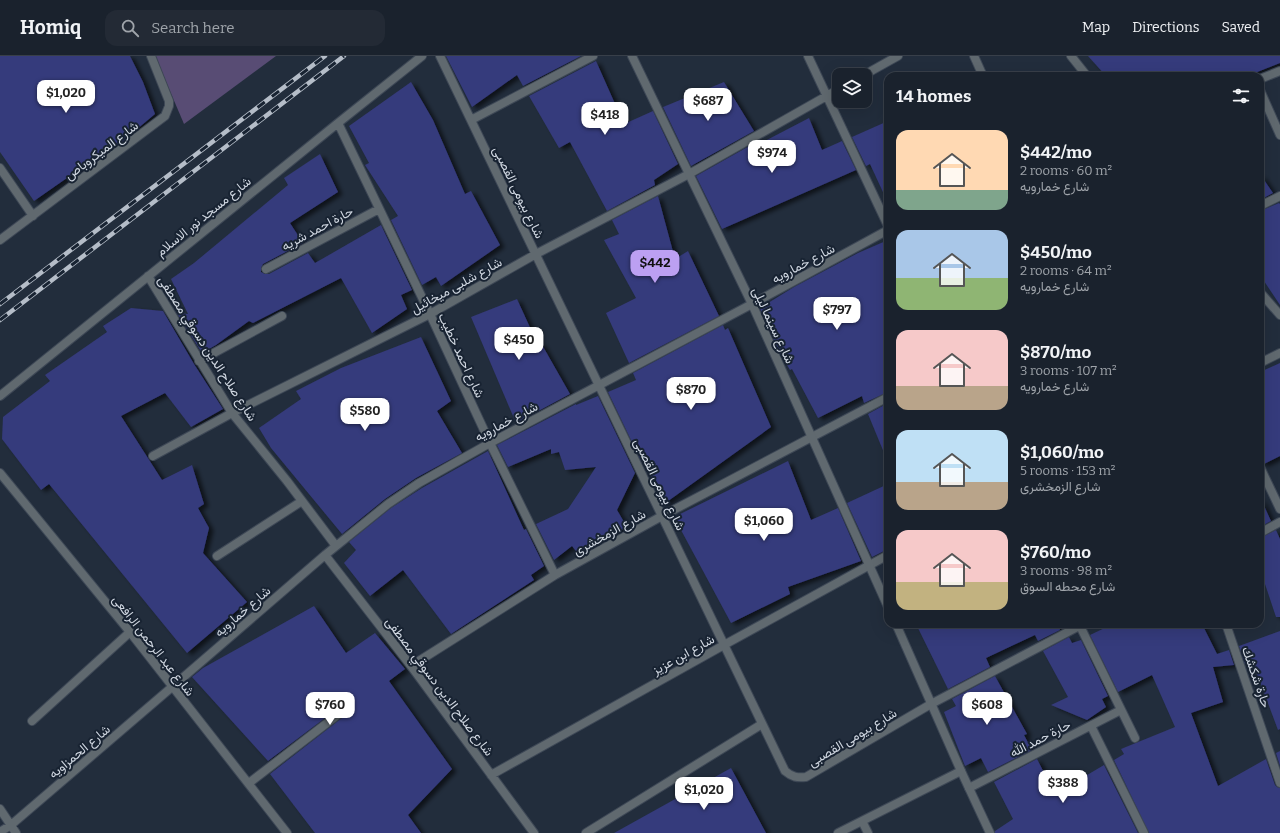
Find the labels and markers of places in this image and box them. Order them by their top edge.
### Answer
pin: $1,020 [33,80,99,114]
pin: $687 [684,88,732,122]
pin: $418 [581,102,629,136]
pin: $974 [748,140,796,174]
pin: $442 [631,250,679,284]
pin: $797 [813,297,861,331]
pin: $450 [495,327,543,361]
pin: $870 [667,377,715,411]
pin: $580 [341,398,389,432]
pin: $1,060 [731,508,797,542]
pin: $760 [306,692,354,726]
pin: $608 [963,692,1011,726]
pin: $388 [1039,770,1087,804]
pin: $1,020 [671,777,737,811]

